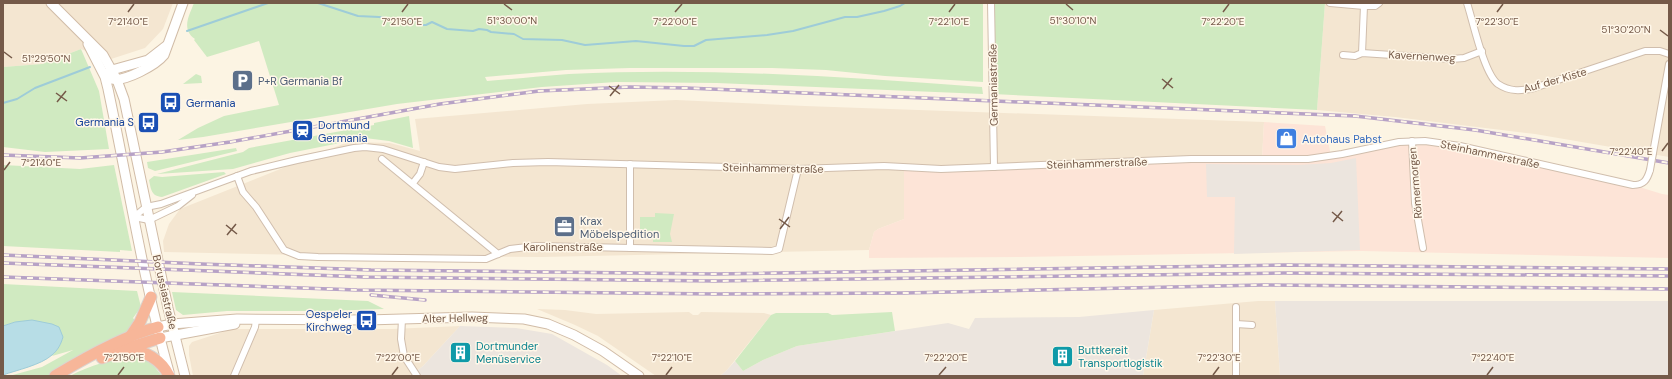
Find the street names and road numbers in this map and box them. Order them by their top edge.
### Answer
street label: Germaniastraße [985,44,1001,126]
street label: Kavernenweg [1388,47,1456,65]
street label: Auf der Kiste [1522,64,1588,96]
street label: Steinhammerstraße [1439,137,1541,171]
street label: Römermorgen [1405,147,1425,219]
street label: Steinhammerstraße [1046,154,1148,172]
street label: Steinhammerstraße [722,160,824,176]
street label: Karolinenstraße [523,240,603,254]
street label: Borussiastraße [150,253,180,331]
street label: Alter Hellweg [422,310,488,326]

